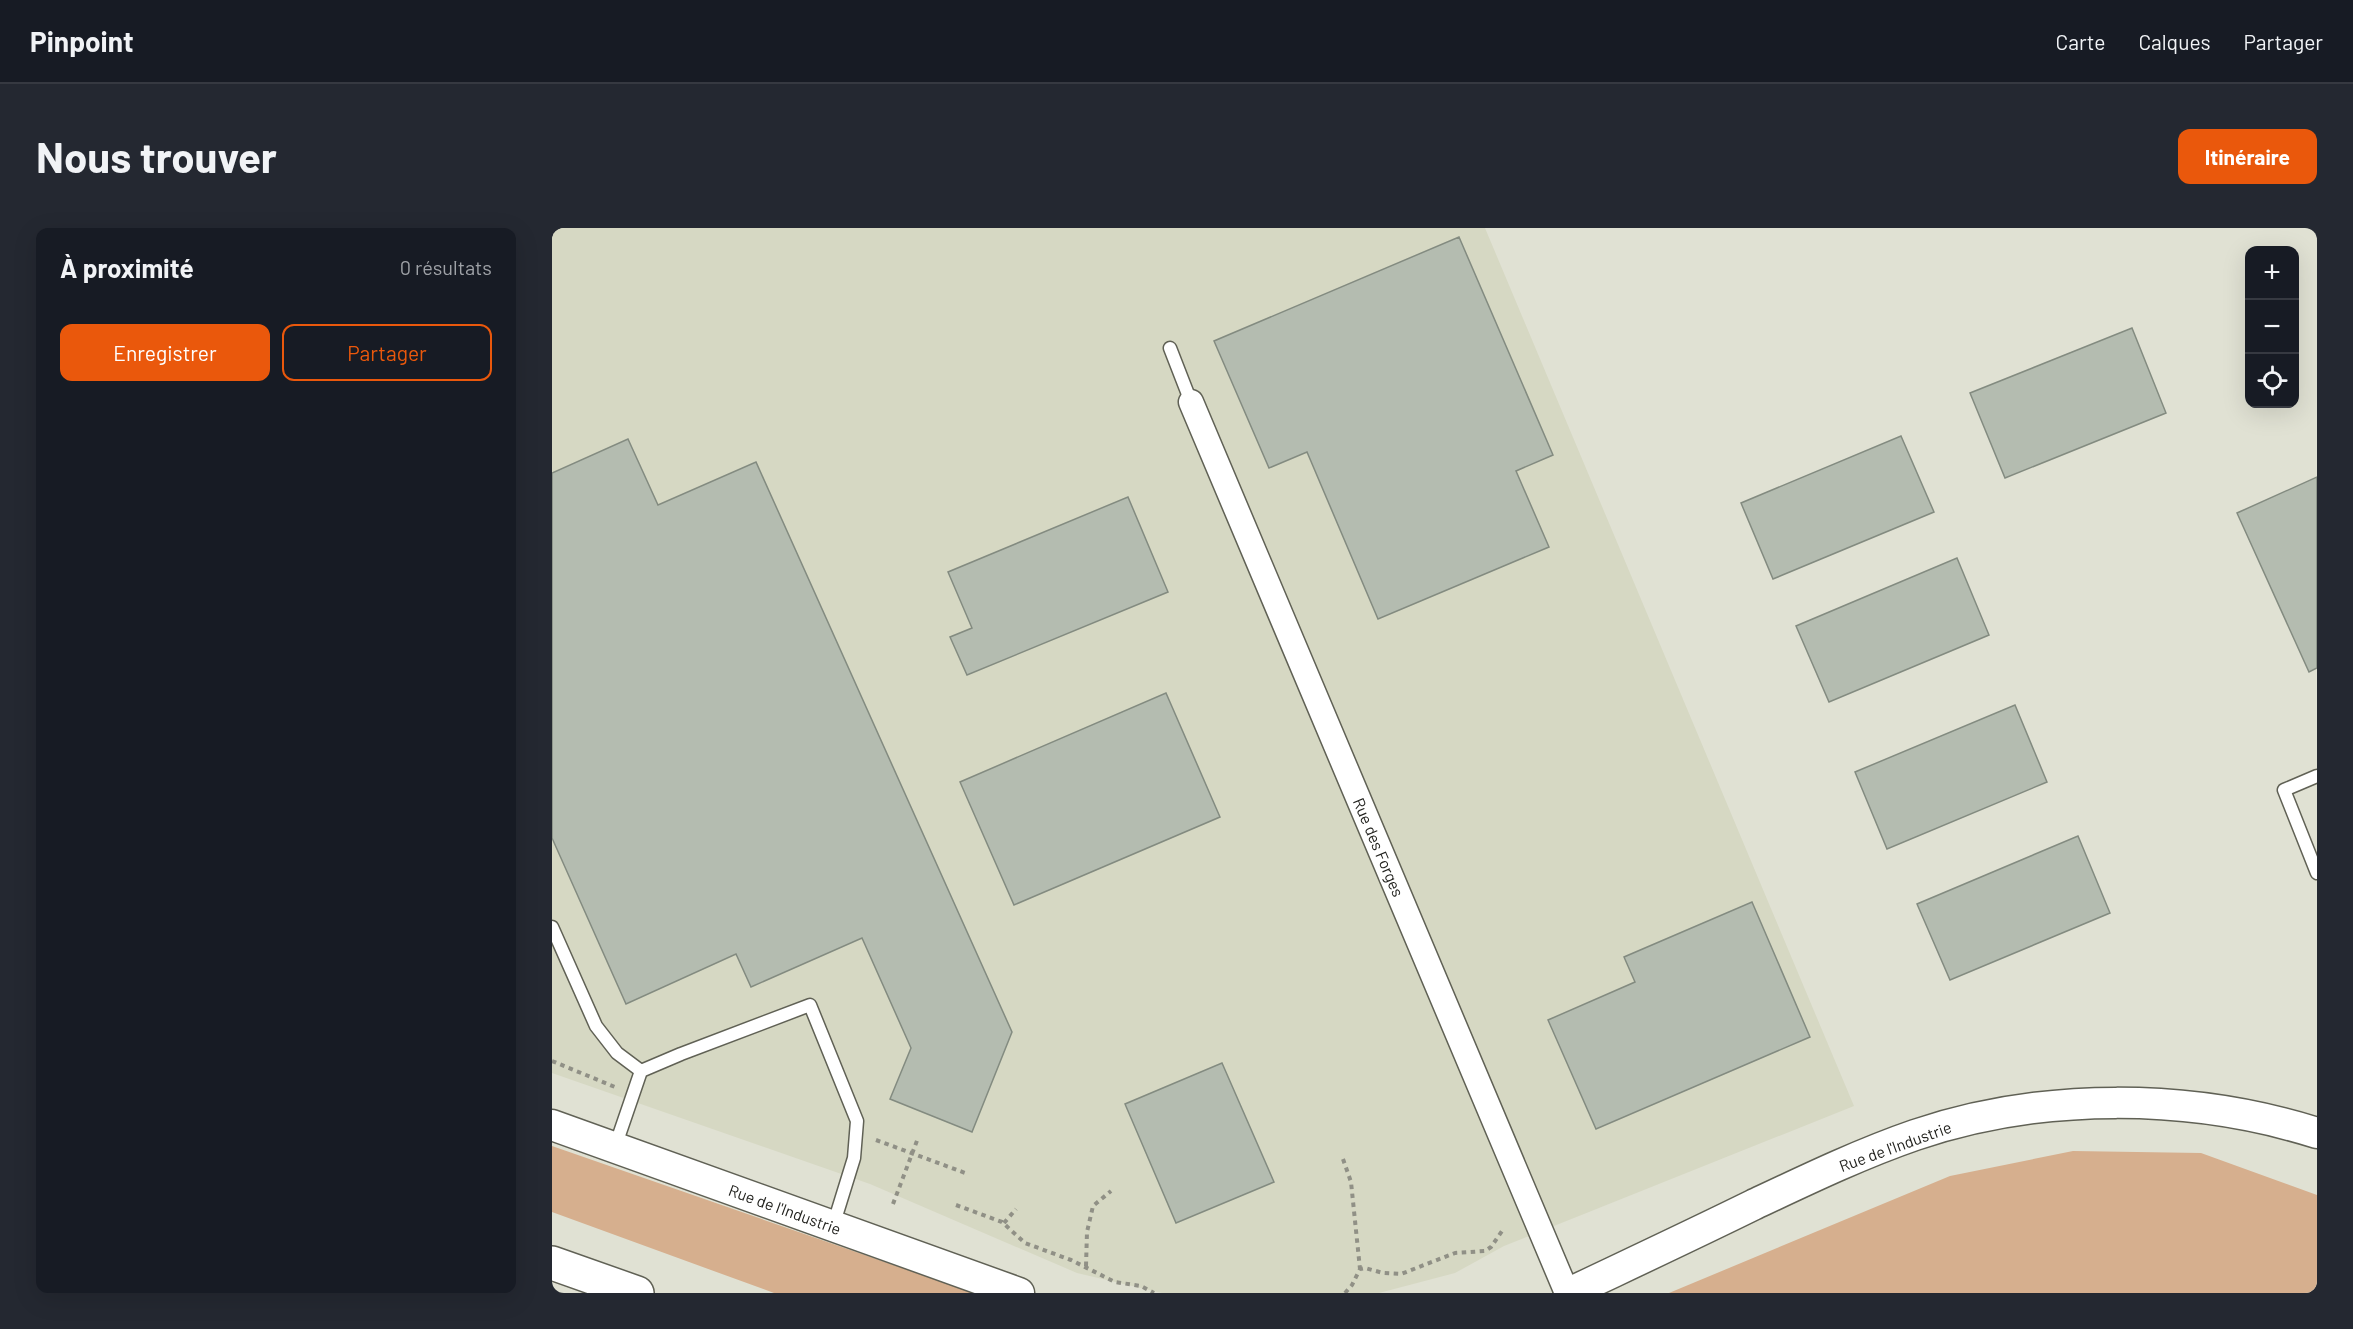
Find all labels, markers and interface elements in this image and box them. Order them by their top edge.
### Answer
text: Pinpoint [30,24,134,58]
text: Carte [2056,29,2105,54]
text: Calques [2138,29,2211,54]
text: Partager [2244,29,2323,54]
button: Itinéraire [2178,129,2317,184]
text: Nous trouver [36,131,277,181]
map controls [2245,246,2299,408]
button: + [2245,246,2299,300]
text: À proximité [60,252,194,283]
text: 0 résultats [400,255,492,279]
button: − [2245,300,2299,354]
button: Enregistrer [60,324,270,381]
button: Partager [282,324,492,381]
button: locate [2245,354,2299,408]
street label: Rue des Forges [1350,795,1408,899]
street label: Rue de l'Industrie [1836,1117,1954,1175]
street label: Rue de l'Industrie [726,1180,844,1238]

